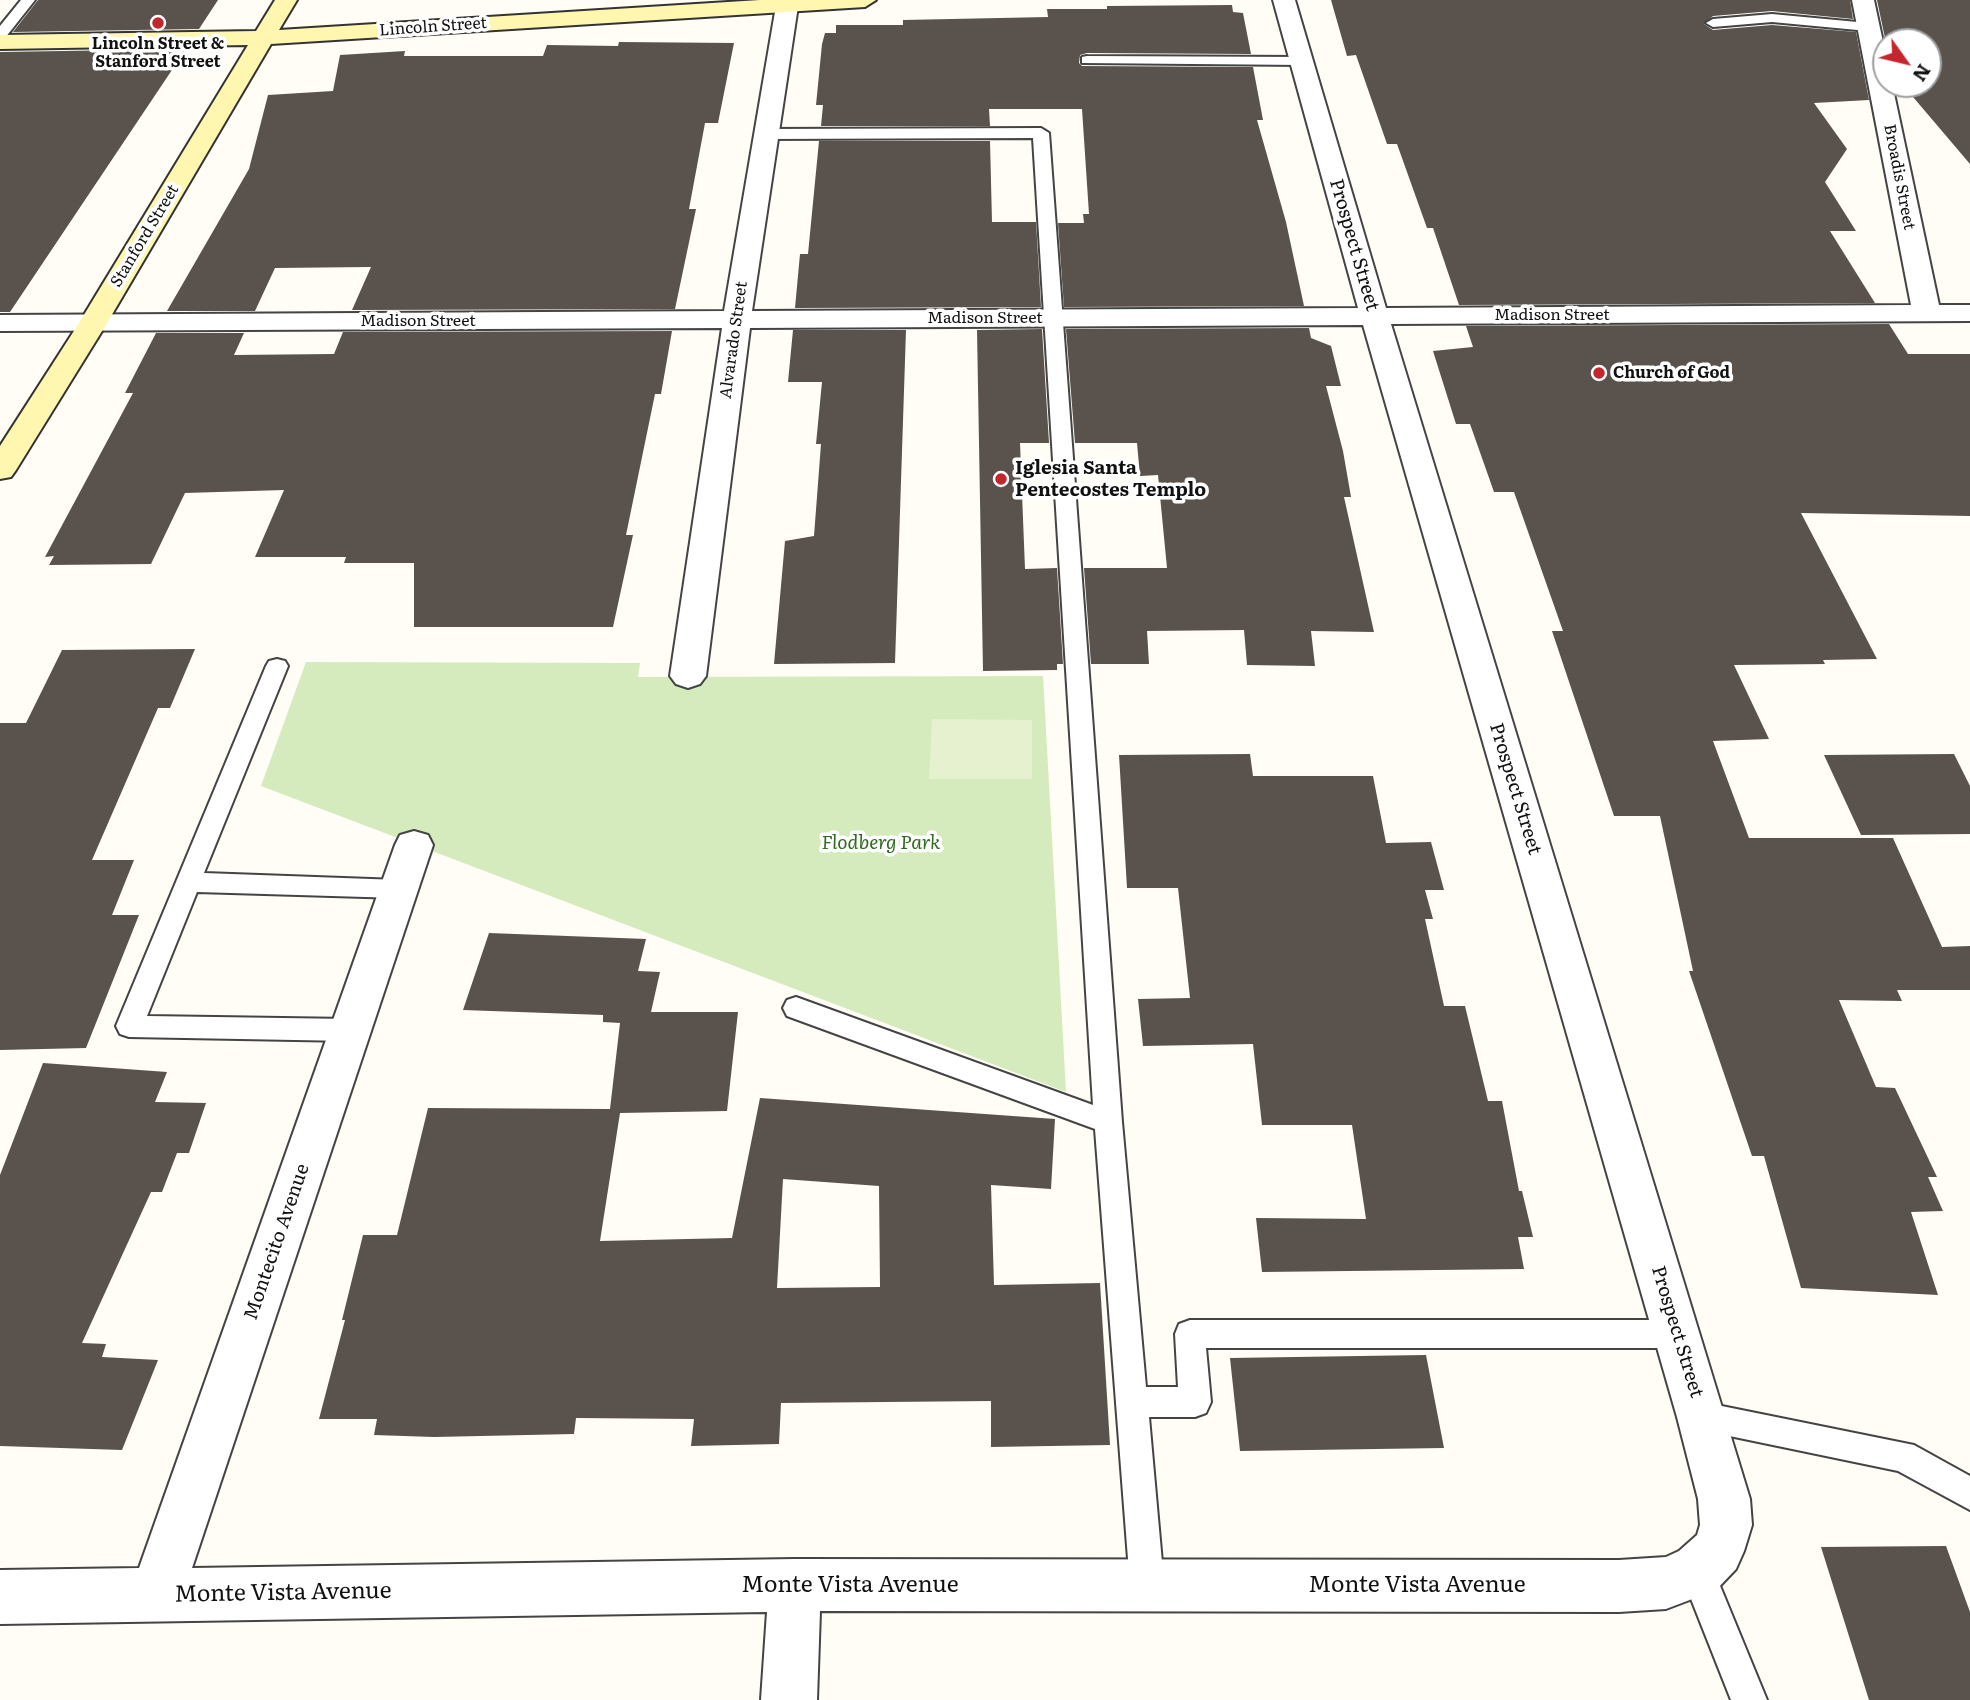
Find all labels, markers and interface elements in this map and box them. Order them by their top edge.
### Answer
street label: Lincoln Street [379,14,487,40]
marker: Lincoln Street & Stanford Street [150,15,166,31]
north arrow [1872,28,1942,98]
place label: Lincoln Street & Stanford Street [92,34,224,72]
text: N [1907,59,1939,88]
street label: Broadis Street [1879,123,1919,231]
street label: Prospect Street [1324,176,1384,314]
street label: Stanford Street [107,181,183,291]
street label: Alvarado Street [716,280,752,400]
street label: Madison Street [1494,305,1610,325]
street label: Madison Street [927,308,1043,328]
street label: Madison Street [360,311,476,331]
place label: Church of God [1613,363,1730,383]
marker: Church of God [1591,365,1607,381]
place label: Iglesia Santa Pentecostes Templo [1015,457,1206,501]
marker: Iglesia Santa Pentecostes Templo [993,471,1009,487]
street label: Prospect Street [1484,720,1546,858]
park label: Flodberg Park [821,832,941,854]
street label: Montecito Avenue [240,1161,314,1323]
street label: Prospect Street [1646,1263,1708,1401]
street label: Monte Vista Avenue [741,1571,959,1599]
street label: Monte Vista Avenue [1308,1571,1526,1599]
street label: Monte Vista Avenue [174,1577,392,1609]

